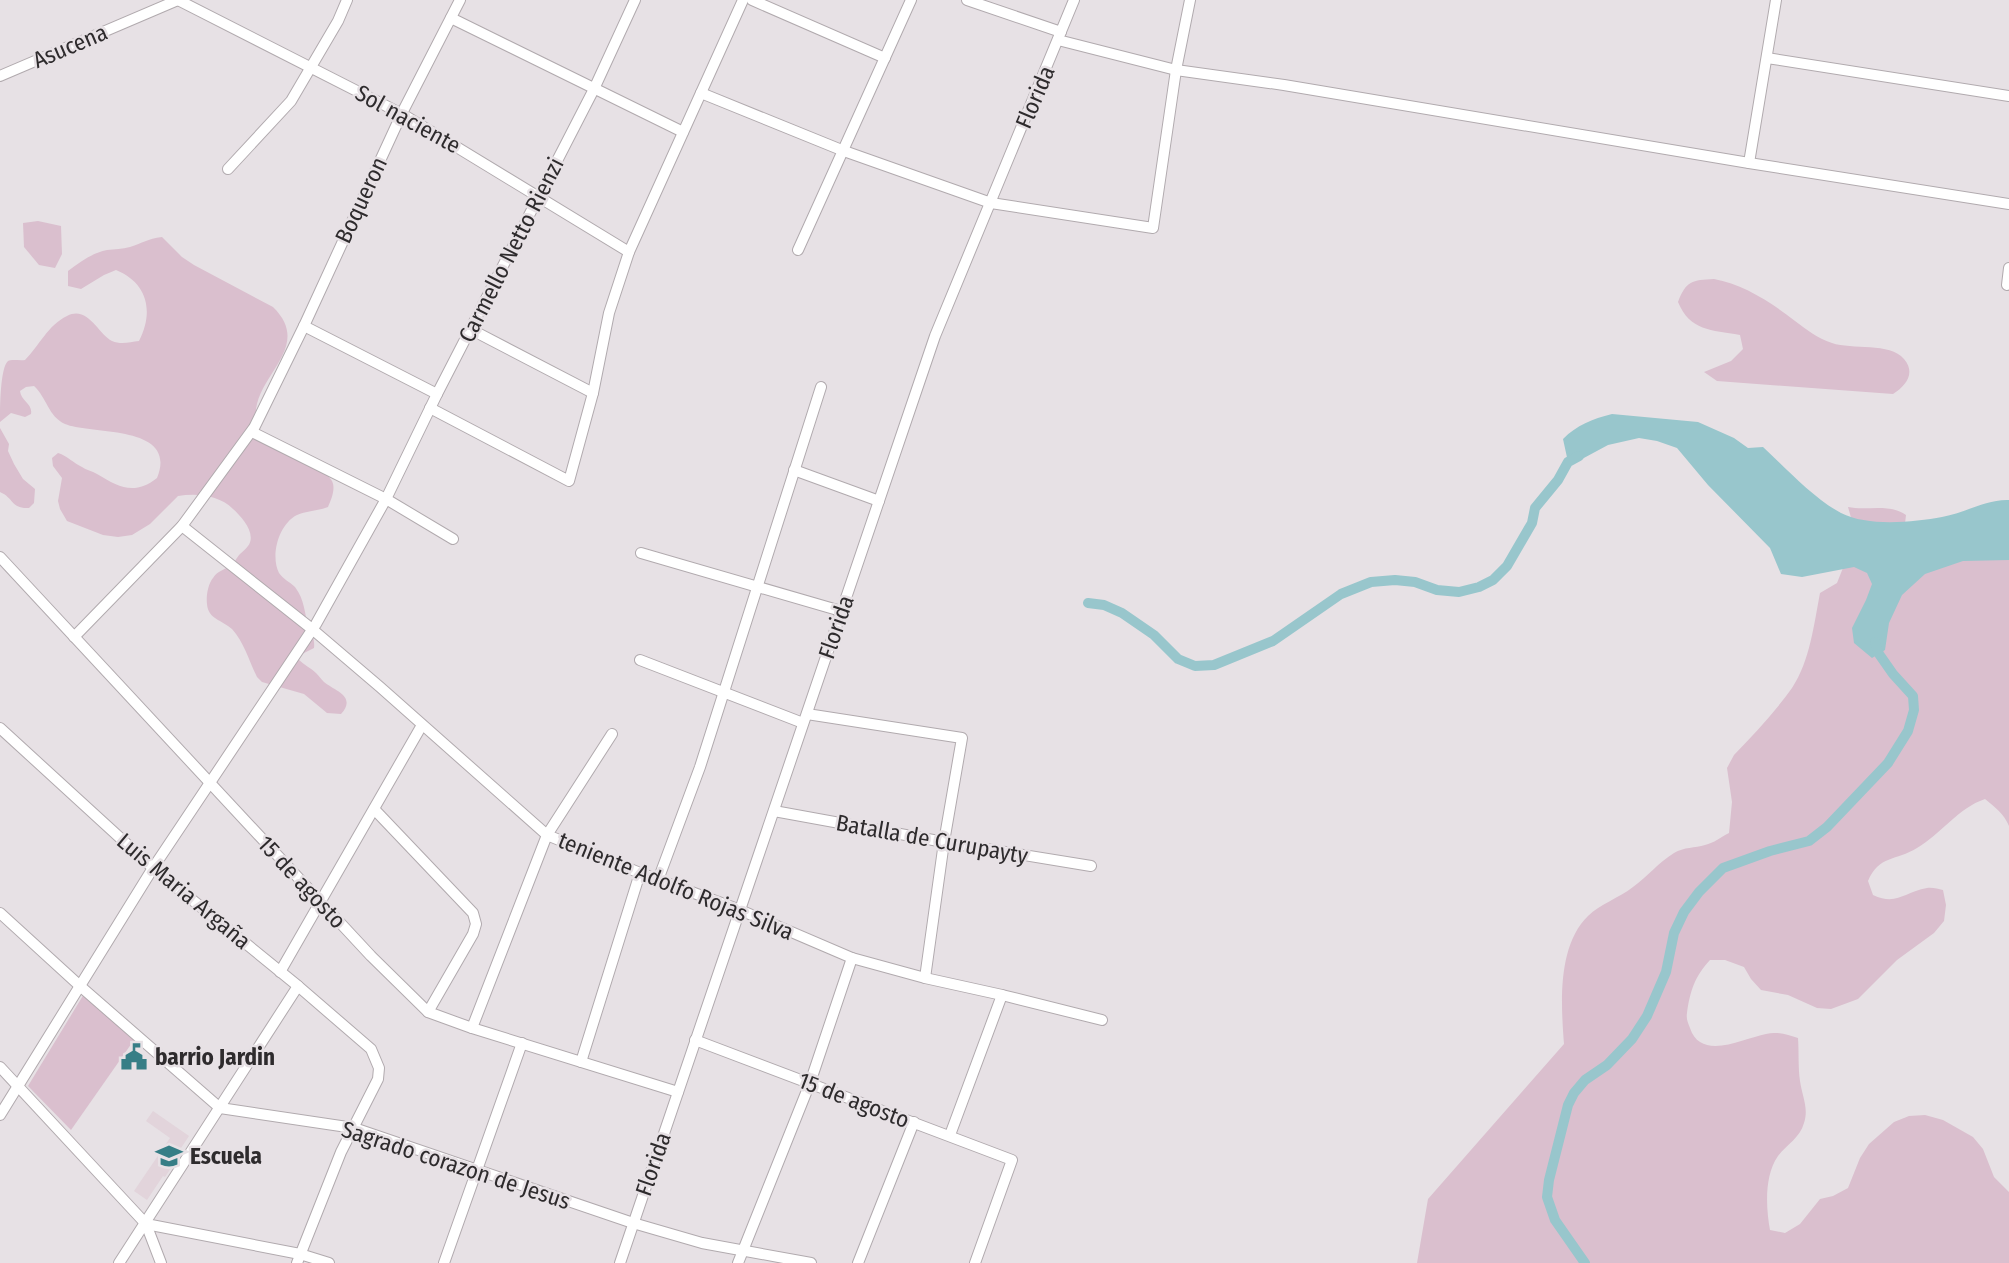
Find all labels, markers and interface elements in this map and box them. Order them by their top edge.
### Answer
street label: Asucena [29,18,111,74]
street label: Florida [1009,61,1061,133]
street label: Sol naciente [350,79,466,159]
street label: Boqueron [329,152,393,248]
street label: Carmello Netto Rienzi [452,153,570,347]
street label: Florida [812,592,860,662]
street label: Batalla de Curupayty [834,808,1031,870]
street label: teniente Adolfo Rojas Silva [554,826,798,946]
street label: Luis Maria Argaña [111,827,257,955]
street label: 15 de agosto [252,830,352,934]
public building icon: barrio Jardin [119,1042,149,1072]
place label: barrio Jardin [155,1043,275,1071]
street label: 15 de agosto [795,1066,913,1134]
street label: Sagrado corazon de Jesus [338,1115,574,1215]
street label: Florida [629,1129,677,1199]
school or university icon: Escuela [154,1141,184,1171]
place label: Escuela [190,1142,262,1170]

